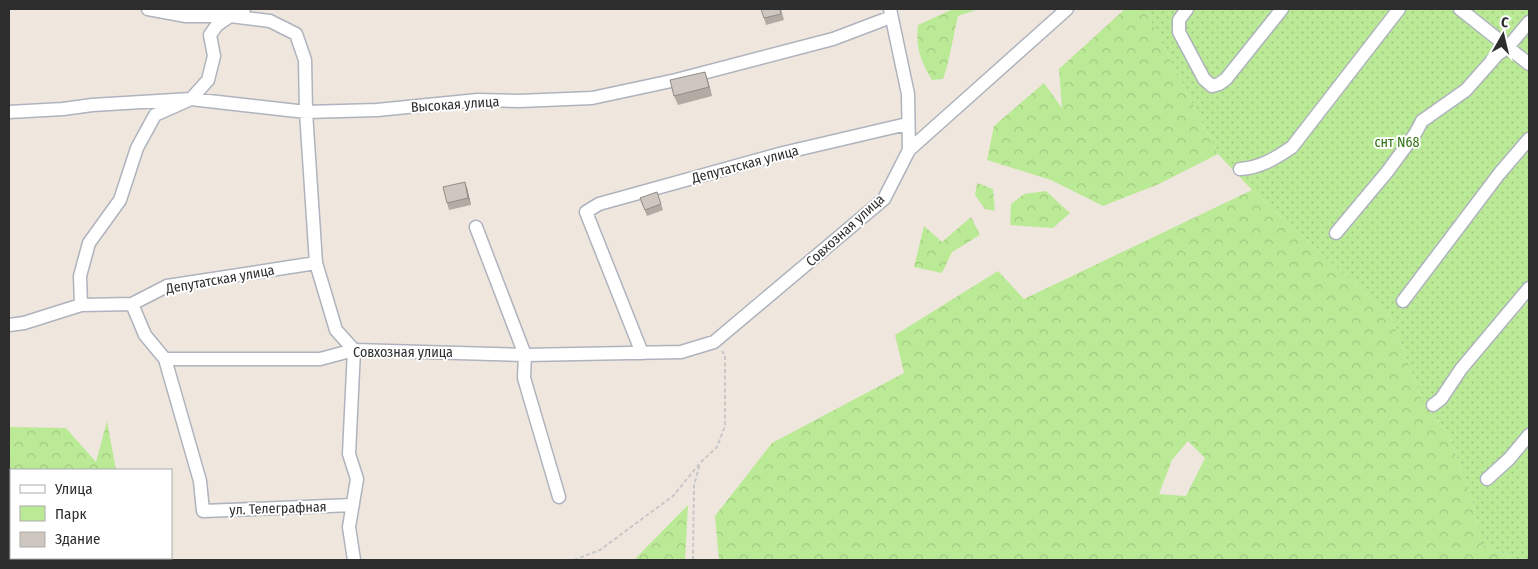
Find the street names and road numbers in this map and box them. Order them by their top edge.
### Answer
street label: Высокая улица [410,93,500,116]
street label: Депутатская улица [689,142,801,187]
street label: Совхозная улица [803,191,888,270]
street label: Депутатская улица [163,262,276,298]
street label: Совхозная улица [353,344,453,361]
street label: ул. Телеграфная [229,498,327,519]

